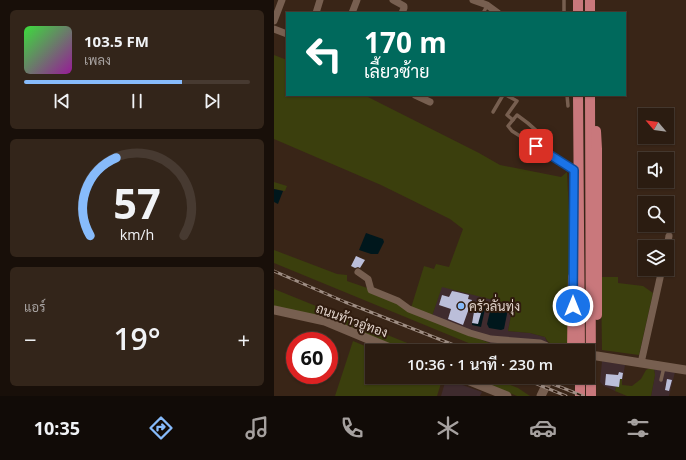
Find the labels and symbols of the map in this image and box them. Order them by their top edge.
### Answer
north arrow [638,108,674,144]
pin [519,129,553,163]
position arrow [552,285,594,327]
place label: ครัวลั่นทุ่ง [469,294,520,316]
street label: ถนนท้าวอู่ทอง [313,299,390,342]
marker: ครัวลั่นทุ่ง [456,301,466,311]
speed limit sign: 60 [286,332,338,384]

